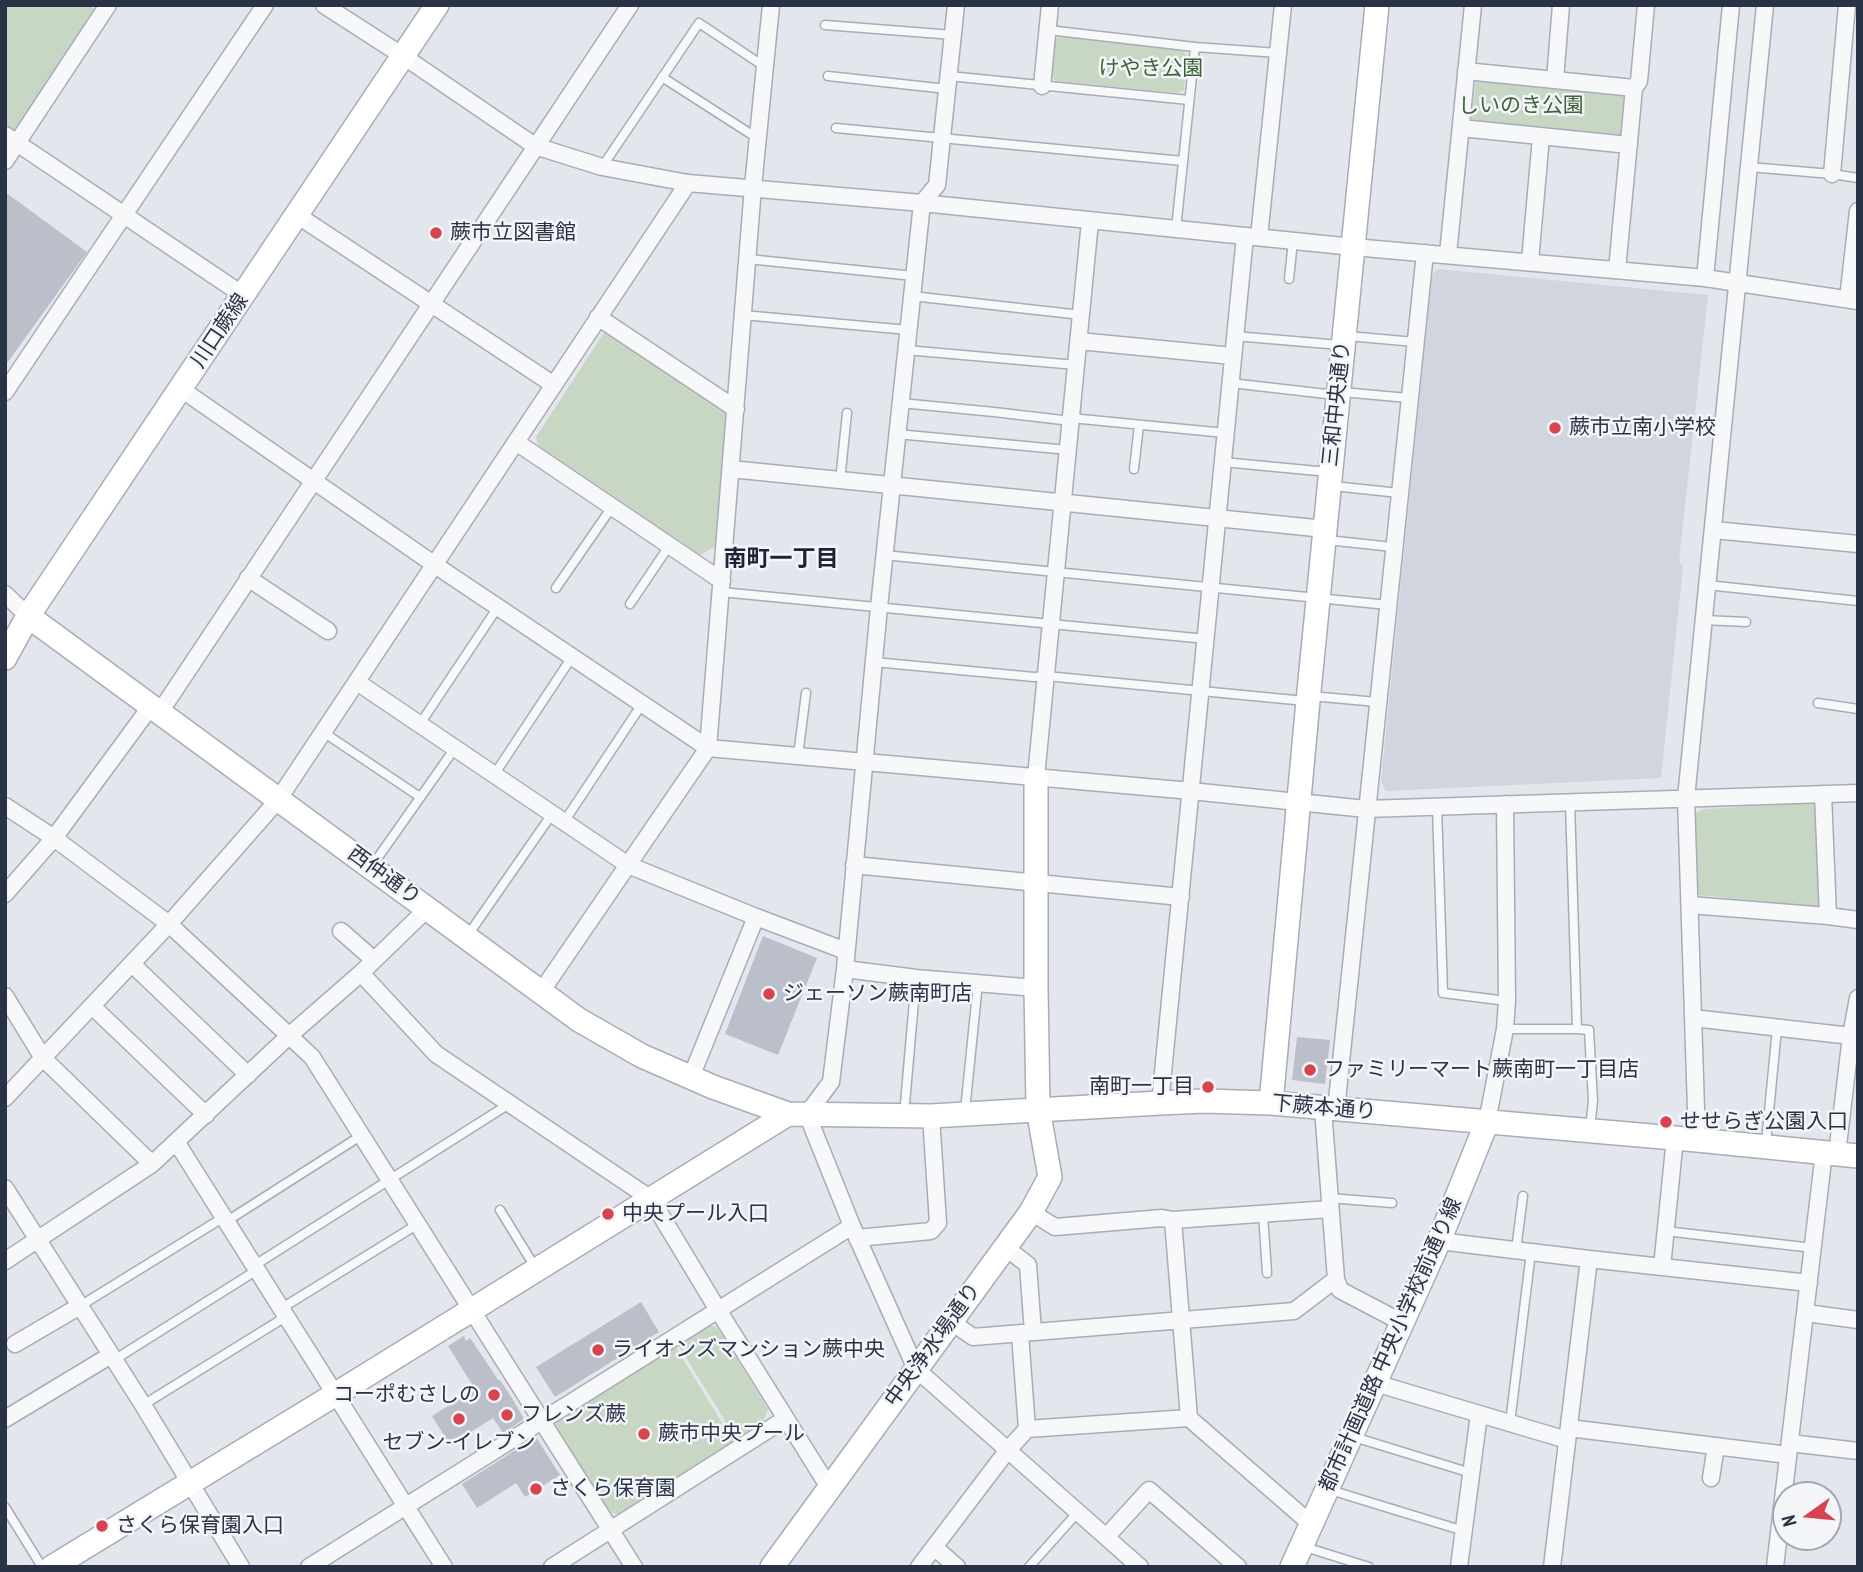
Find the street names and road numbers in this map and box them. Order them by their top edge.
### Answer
street label: 川口蕨線 [186,289,254,373]
street label: 三和中央通り [1318,340,1356,468]
street label: 西仲通り [343,841,425,911]
street label: 下蕨本通り [1271,1091,1377,1125]
street label: 都市計画道路 中央小学校前通り線 [1315,1194,1467,1496]
street label: 中央浄水場通り [880,1278,986,1412]

